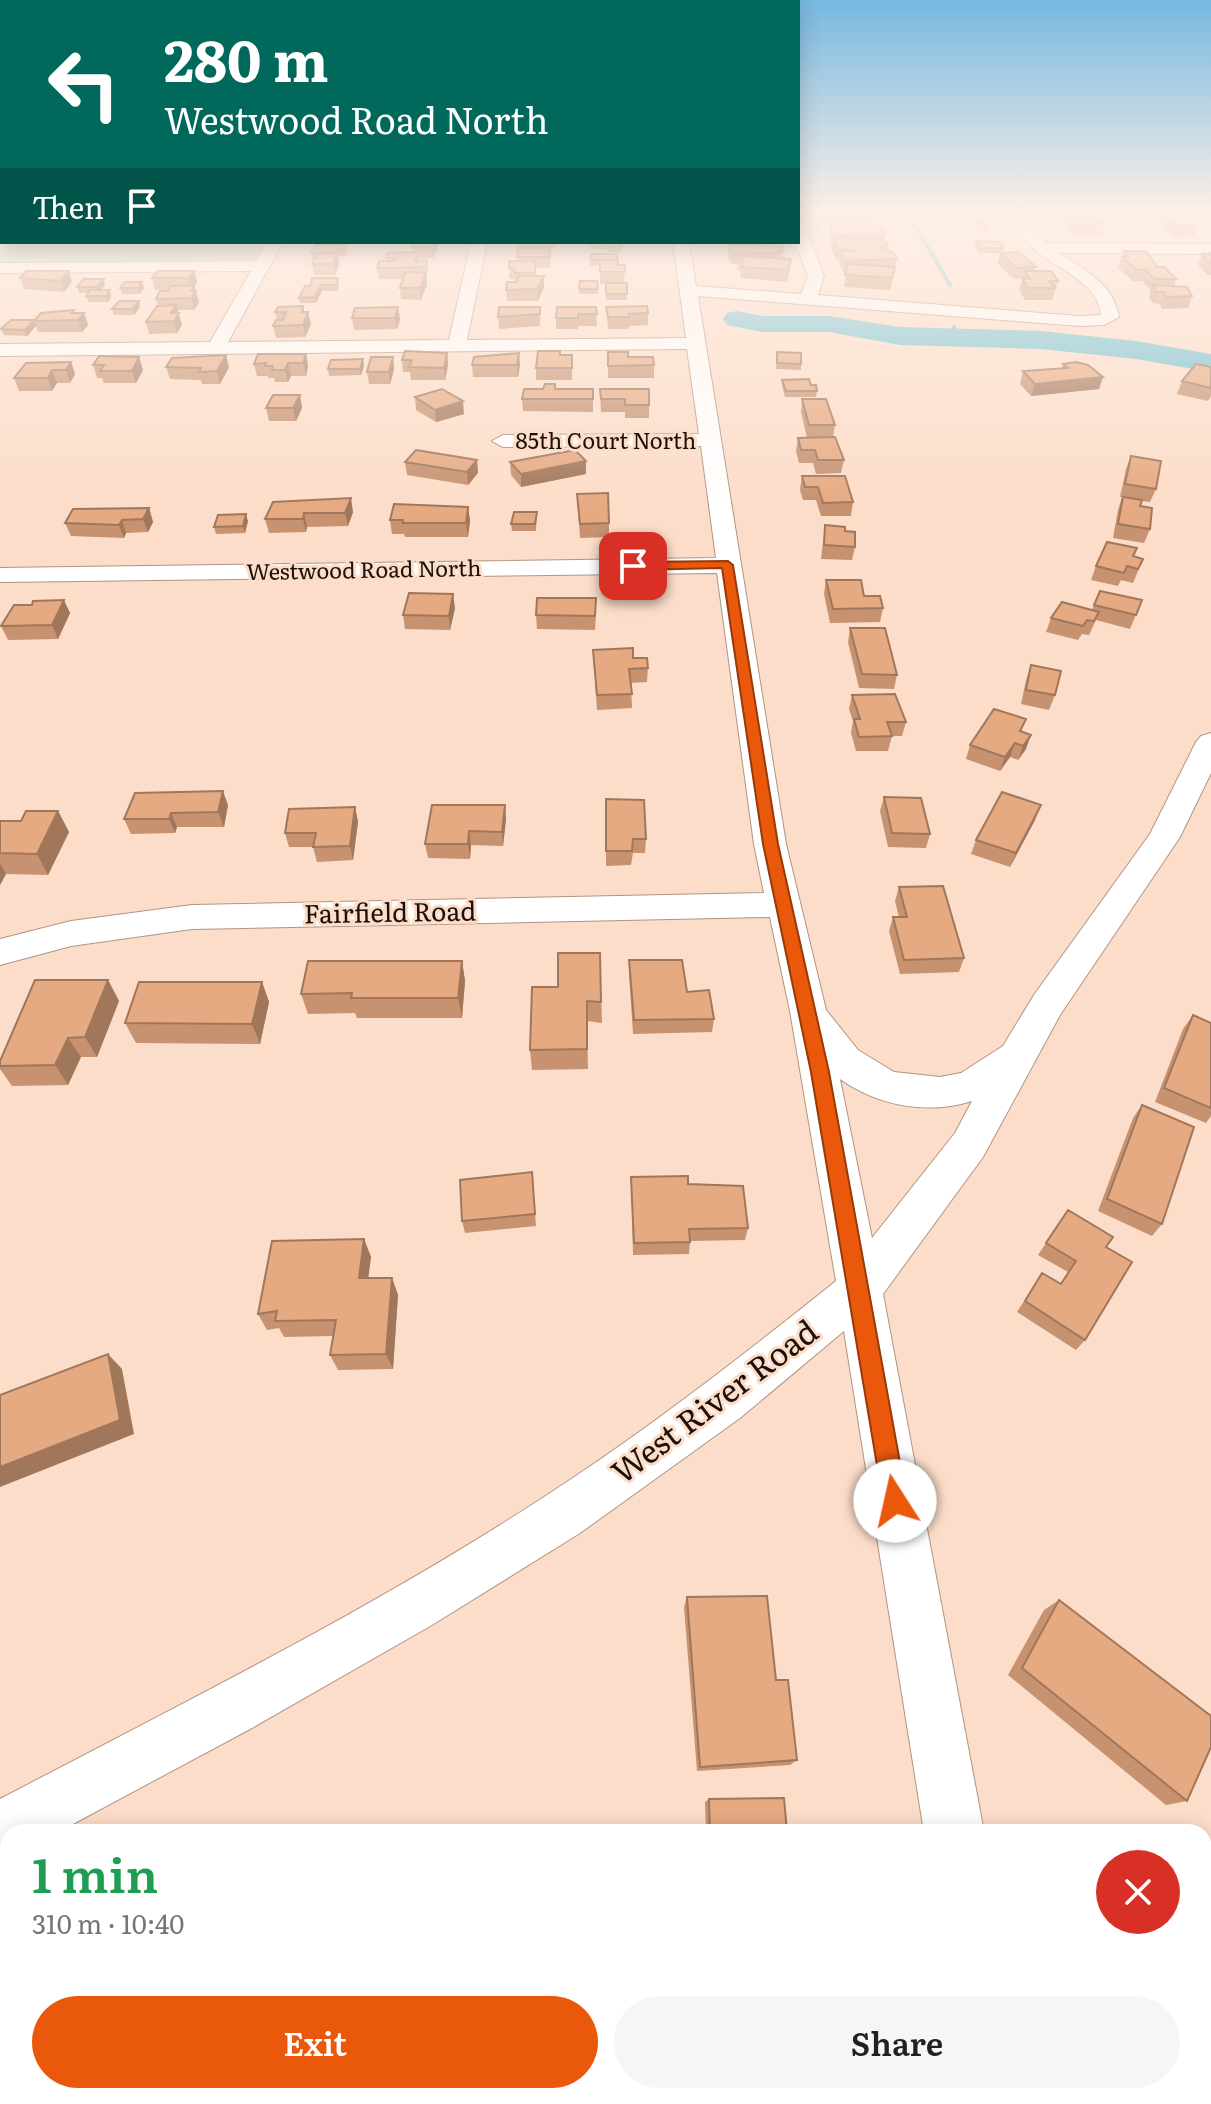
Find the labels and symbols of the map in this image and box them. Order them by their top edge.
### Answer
street label: 85th Court North [516,423,696,456]
pin [599,532,667,600]
street label: Westwood Road North [246,550,482,587]
street label: Fairfield Road [303,889,477,932]
street label: West River Road [600,1306,827,1493]
position arrow [853,1459,937,1543]

